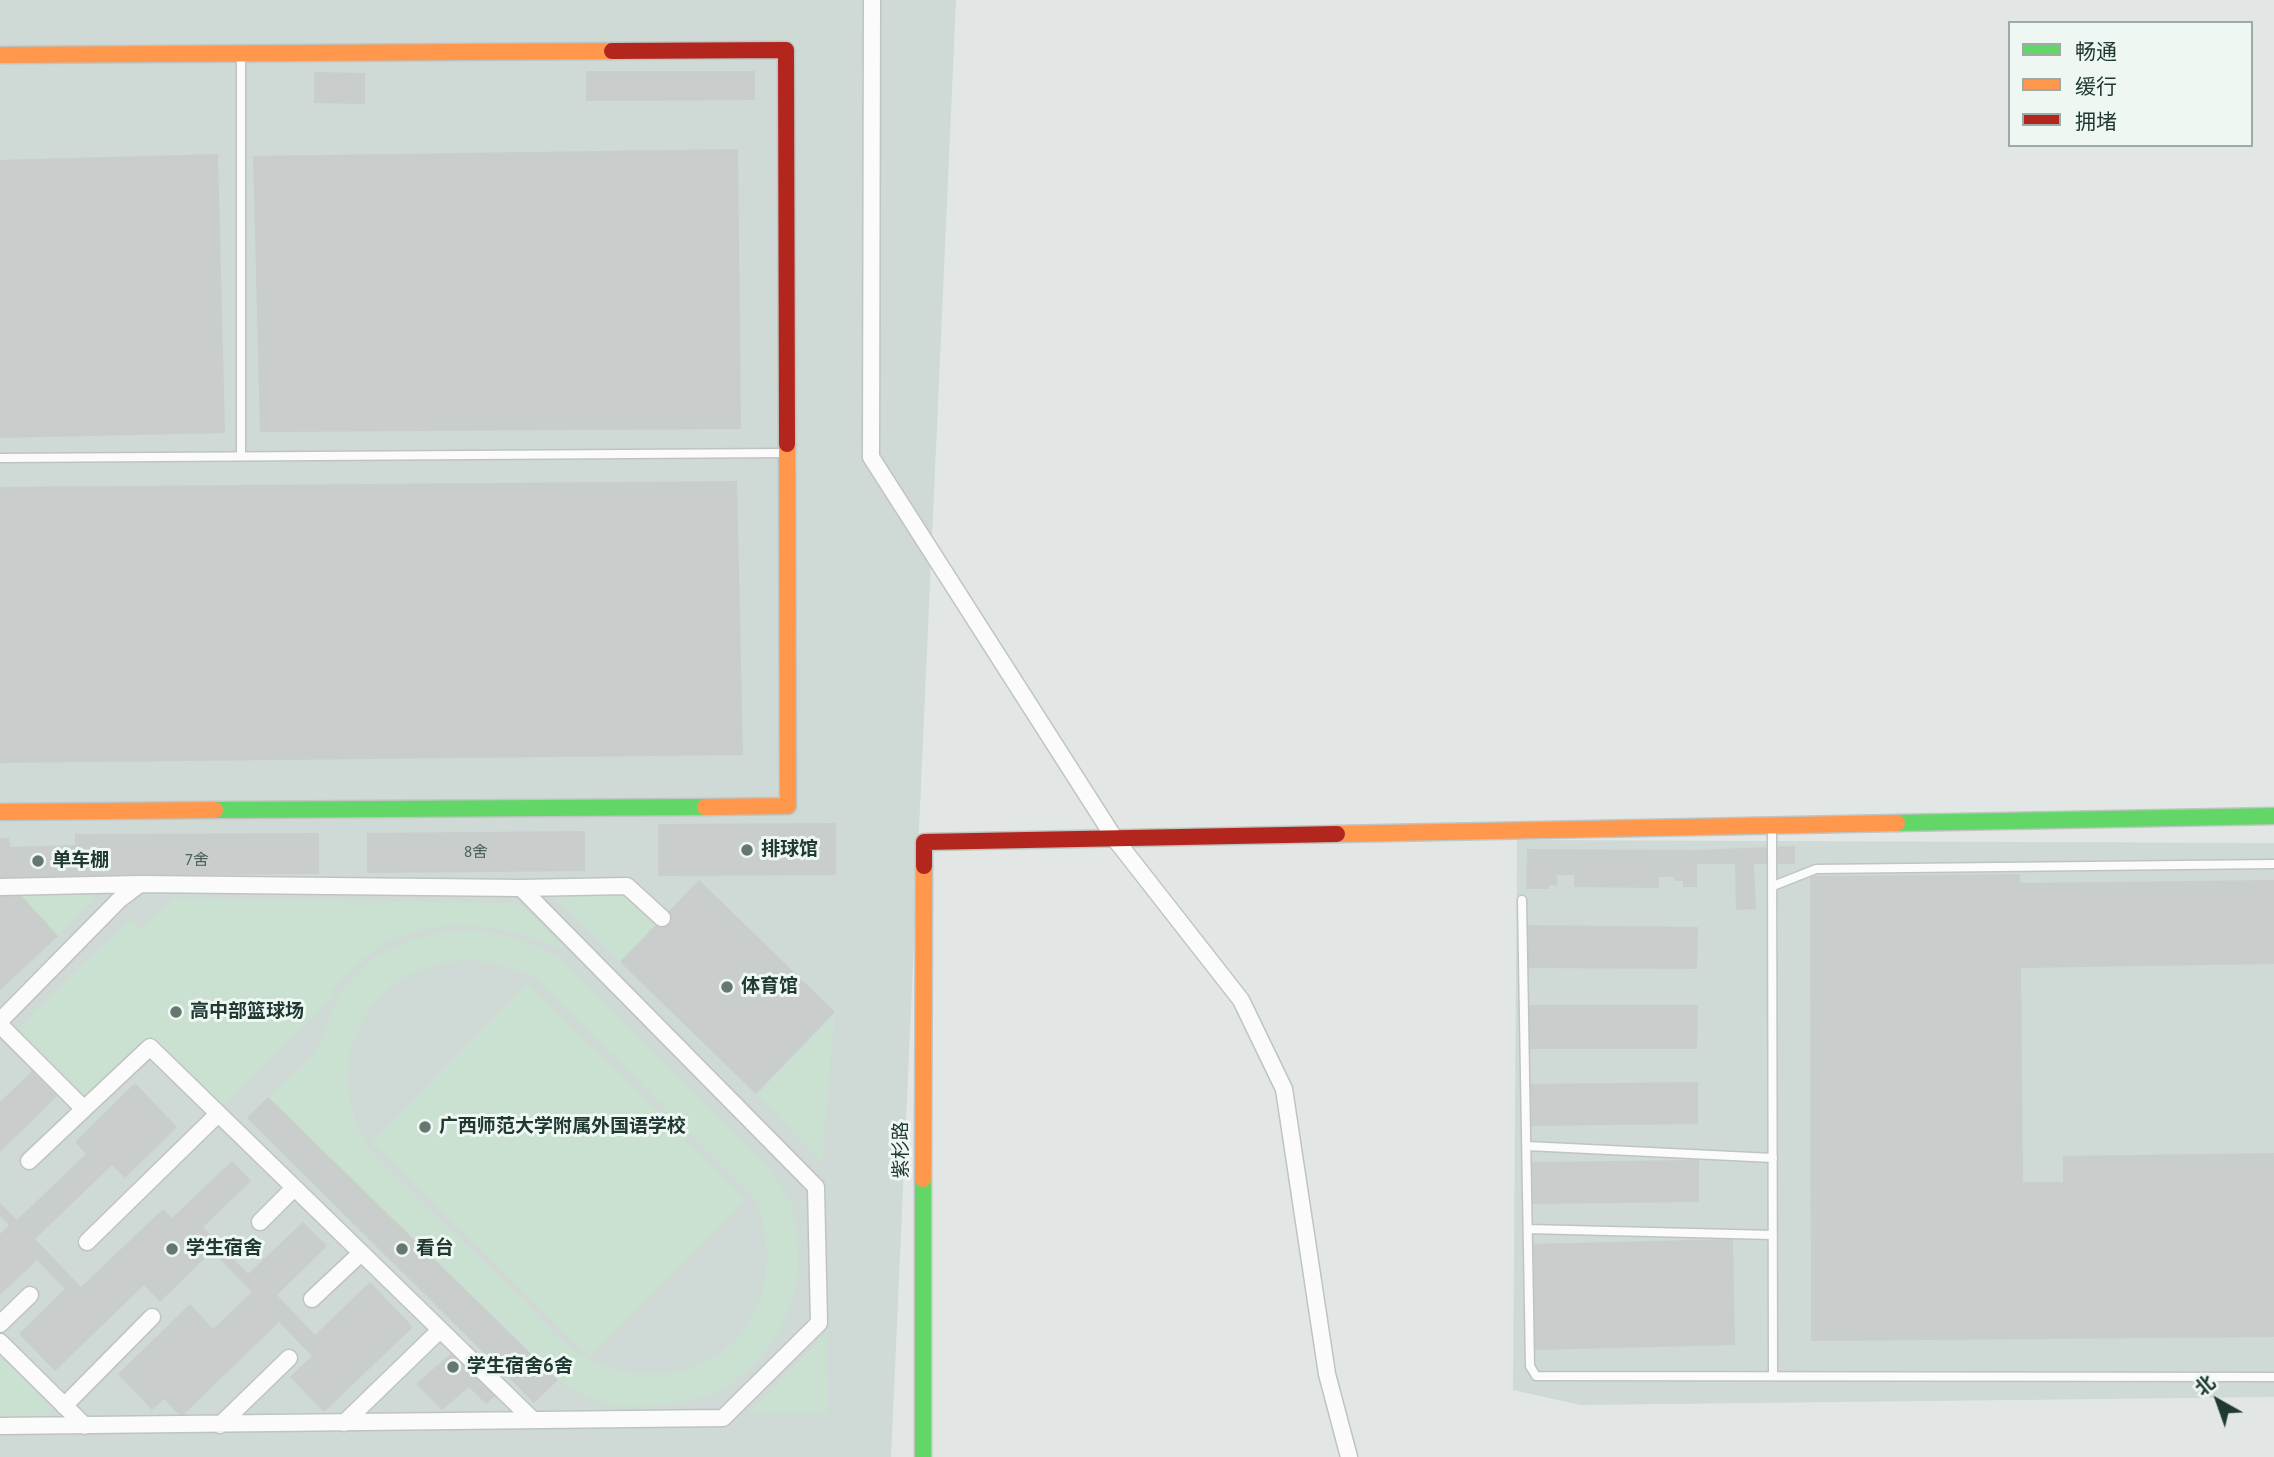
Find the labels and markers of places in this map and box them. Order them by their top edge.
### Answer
place label: 排球馆 [761,839,818,861]
marker: 排球馆 [739,842,755,858]
place label: 单车棚 [52,850,109,872]
marker: 单车棚 [30,853,46,869]
place label: 体育馆 [741,976,798,998]
marker: 体育馆 [719,979,735,995]
place label: 高中部篮球场 [190,1001,304,1023]
marker: 高中部篮球场 [168,1004,184,1020]
place label: 广西师范大学附属外国语学校 [439,1116,686,1138]
marker: 广西师范大学附属外国语学校 [417,1119,433,1135]
place label: 学生宿舍 [186,1238,262,1260]
place label: 看台 [416,1238,454,1260]
marker: 学生宿舍 [164,1241,180,1257]
marker: 看台 [394,1241,410,1257]
place label: 学生宿舍6舍 [467,1356,573,1378]
marker: 学生宿舍6舍 [445,1359,461,1375]

